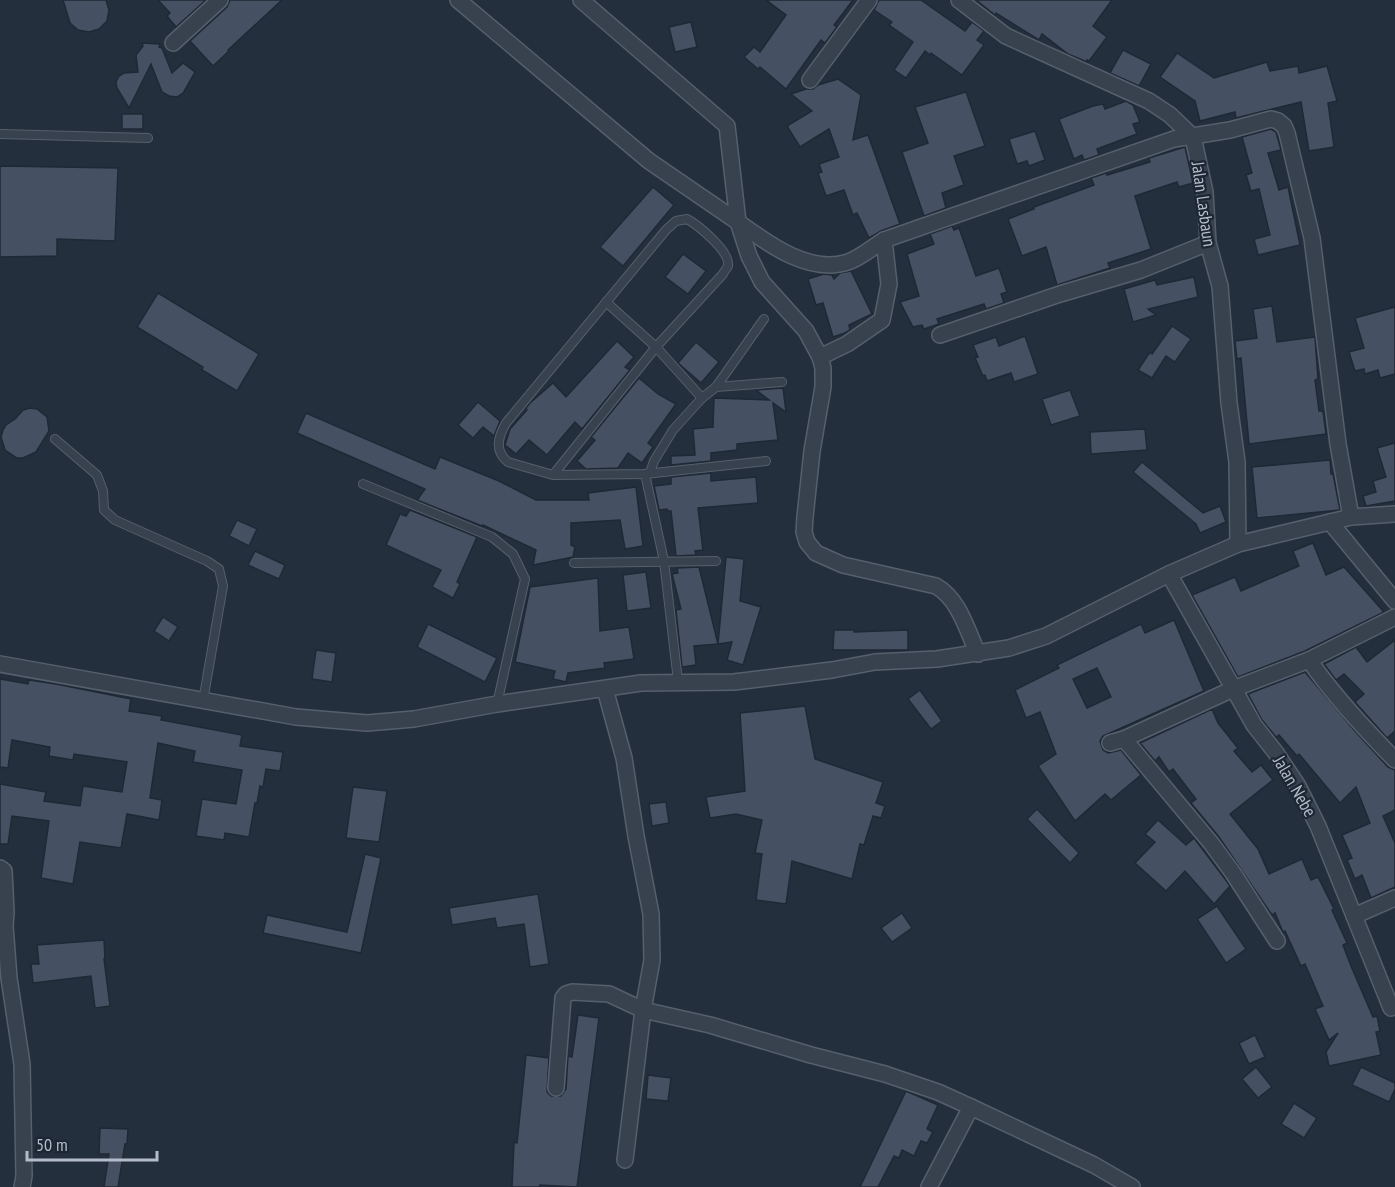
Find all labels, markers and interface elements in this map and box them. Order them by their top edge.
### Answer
street label: Jalan Lasbaun [1186,159,1221,248]
street label: Jalan Nebe [1268,750,1322,821]
scale bar [27,1124,158,1162]
text: 50 m [36,1133,68,1156]

